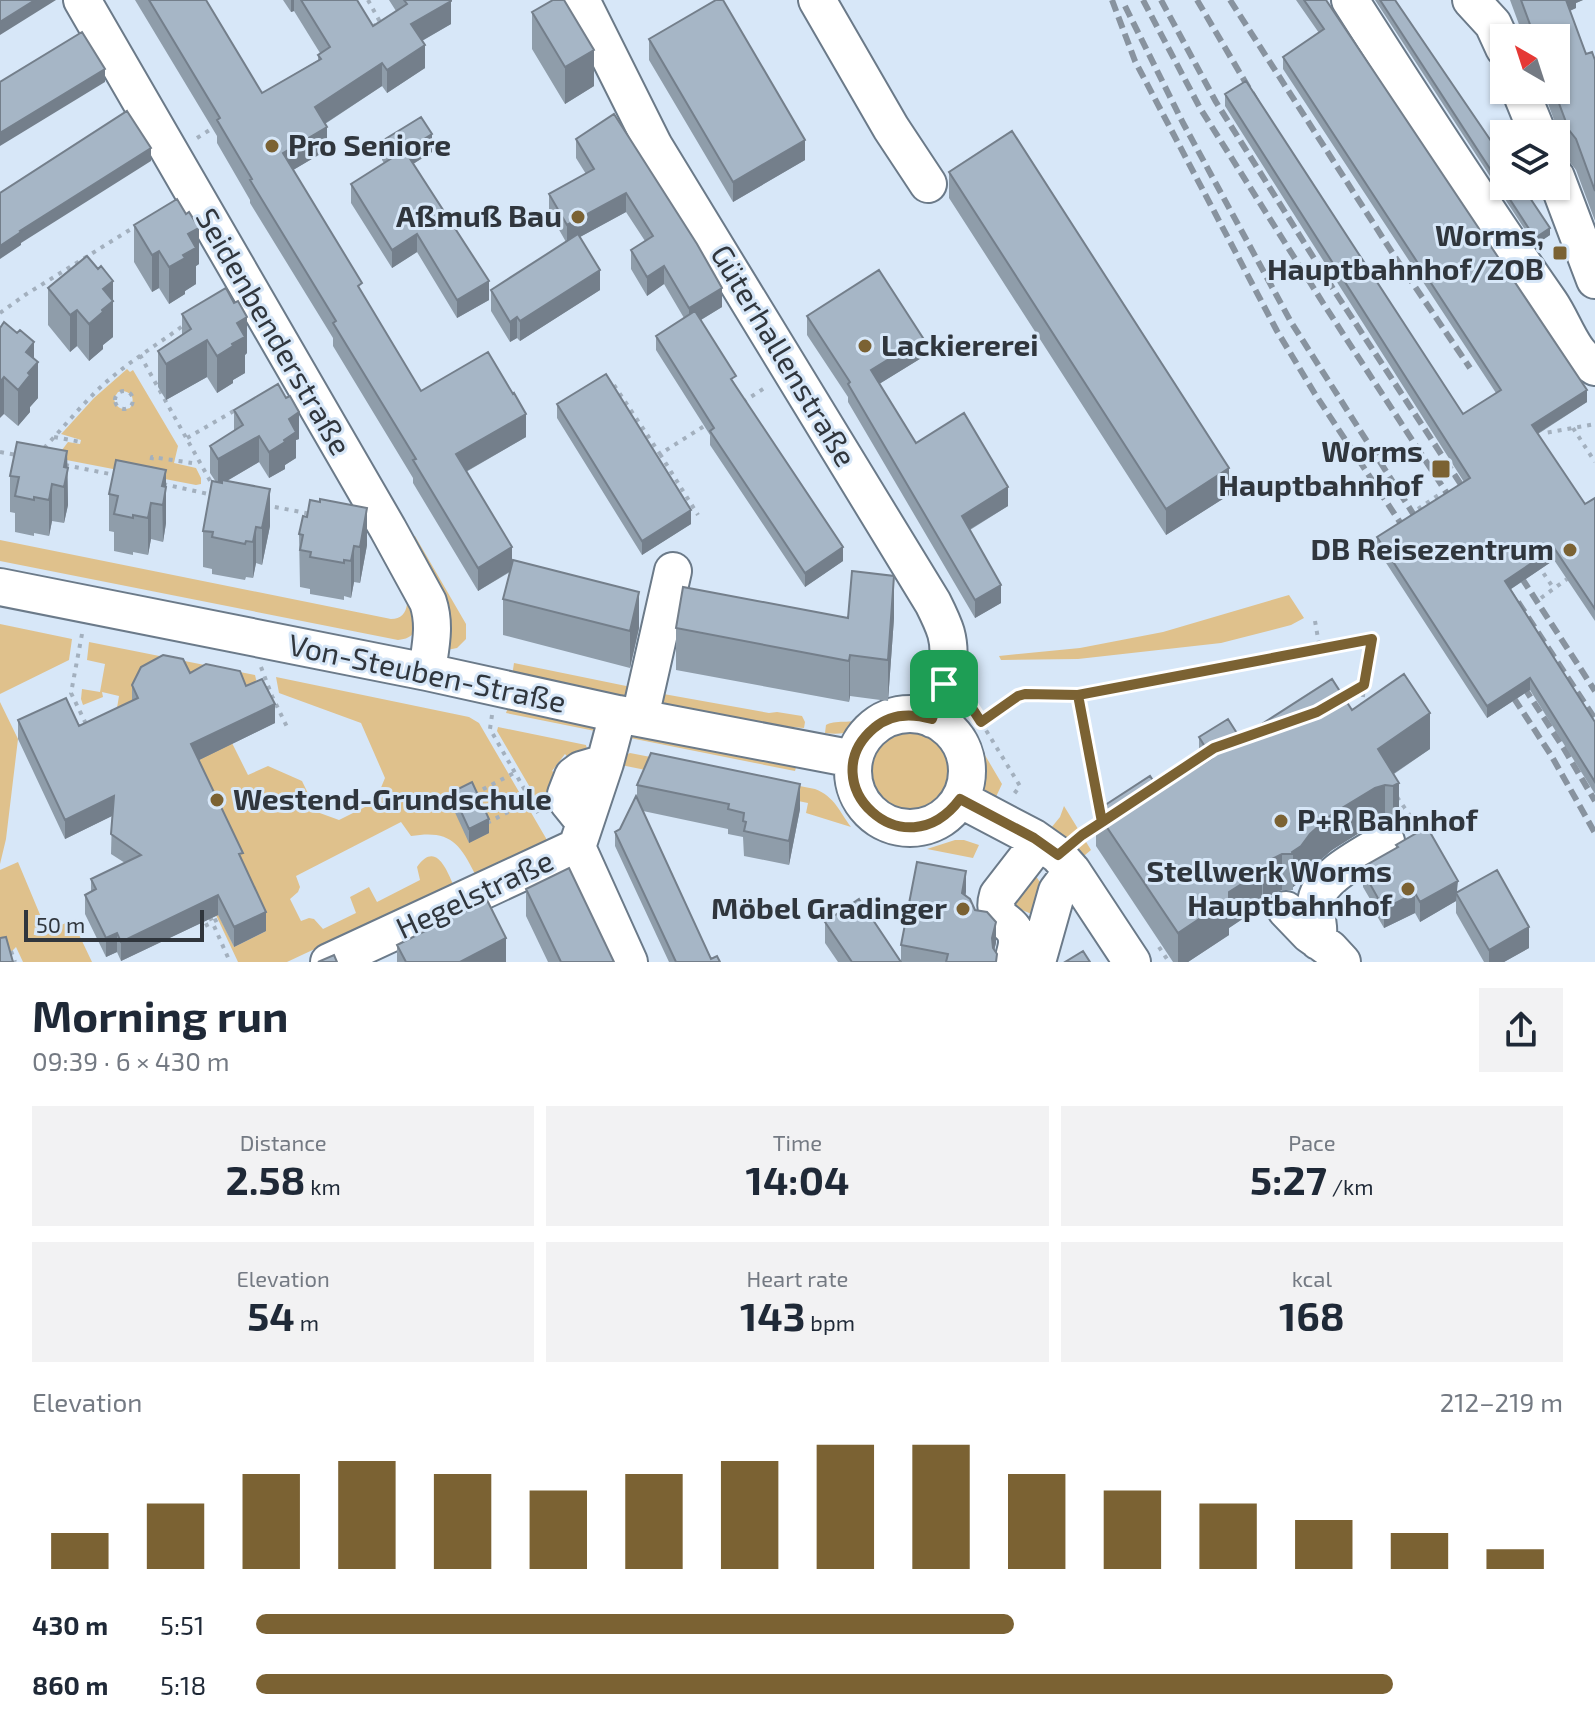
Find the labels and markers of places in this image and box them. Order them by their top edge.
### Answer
place label: Pro Seniore [288,126,451,162]
marker: Pro Seniore [263,137,281,155]
place label: Aßmuß Bau [396,197,562,233]
marker: Aßmuß Bau [569,208,587,226]
place label: Worms, Hauptbahnhof/ZOB [1267,216,1544,286]
marker: Worms, Hauptbahnhof/ZOB [1551,244,1569,262]
place label: Lackiererei [881,326,1039,362]
marker: Lackiererei [856,337,874,355]
place label: Worms Hauptbahnhof [1218,432,1424,502]
marker: Worms Hauptbahnhof [1430,458,1452,480]
place label: DB Reisezentrum [1311,530,1554,566]
marker: DB Reisezentrum [1561,541,1579,559]
pin [910,650,978,718]
place label: Westend-Grundschule [233,780,552,816]
marker: Westend-Grundschule [208,791,226,809]
place label: P+R Bahnhof [1297,801,1479,837]
marker: P+R Bahnhof [1272,812,1290,830]
place label: Stellwerk Worms Hauptbahnhof [1146,852,1393,922]
marker: Stellwerk Worms Hauptbahnhof [1399,880,1417,898]
place label: Möbel Gradinger [711,889,947,925]
marker: Möbel Gradinger [954,900,972,918]

